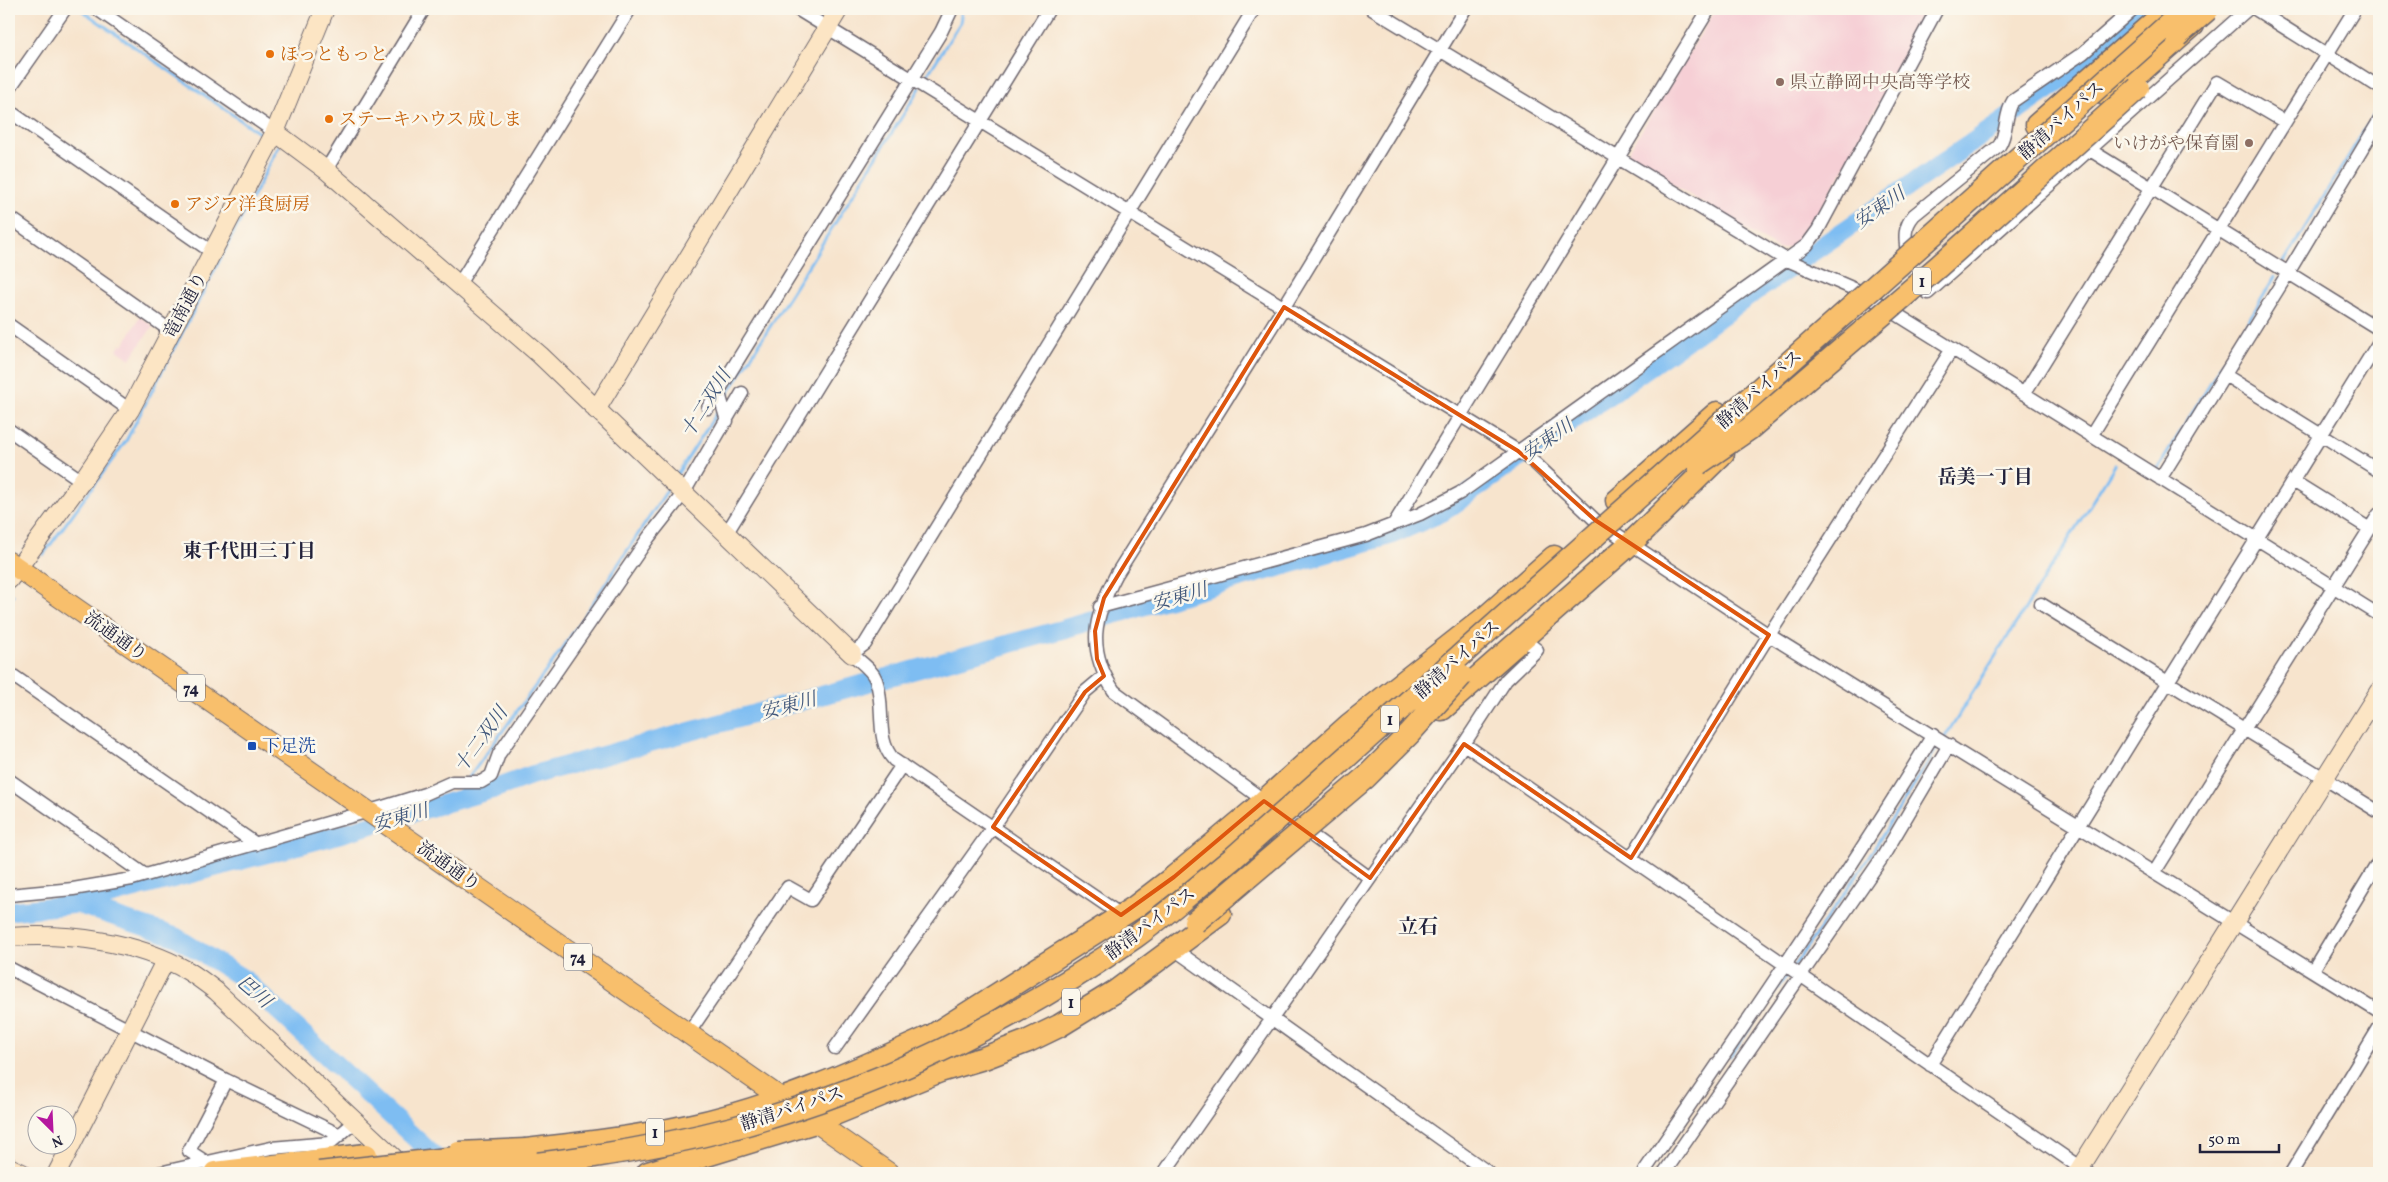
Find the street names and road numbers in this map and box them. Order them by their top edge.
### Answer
street label: 静清バイパス [2014,76,2110,166]
street label: 竜南通り [158,268,214,343]
road number: 1 [1913,268,1931,294]
street label: 静清バイパス [1712,345,1808,435]
street label: 流通通り [78,606,152,668]
street label: 静清バイパス [1410,615,1506,705]
road number: 74 [177,674,205,701]
road number: 1 [1381,706,1399,732]
street label: 流通通り [411,836,485,898]
street label: 静清バイパス [1100,882,1201,967]
road number: 74 [564,944,592,970]
road number: 1 [1062,989,1080,1016]
street label: 静清バイパス [737,1081,848,1138]
road number: 1 [646,1118,664,1146]

